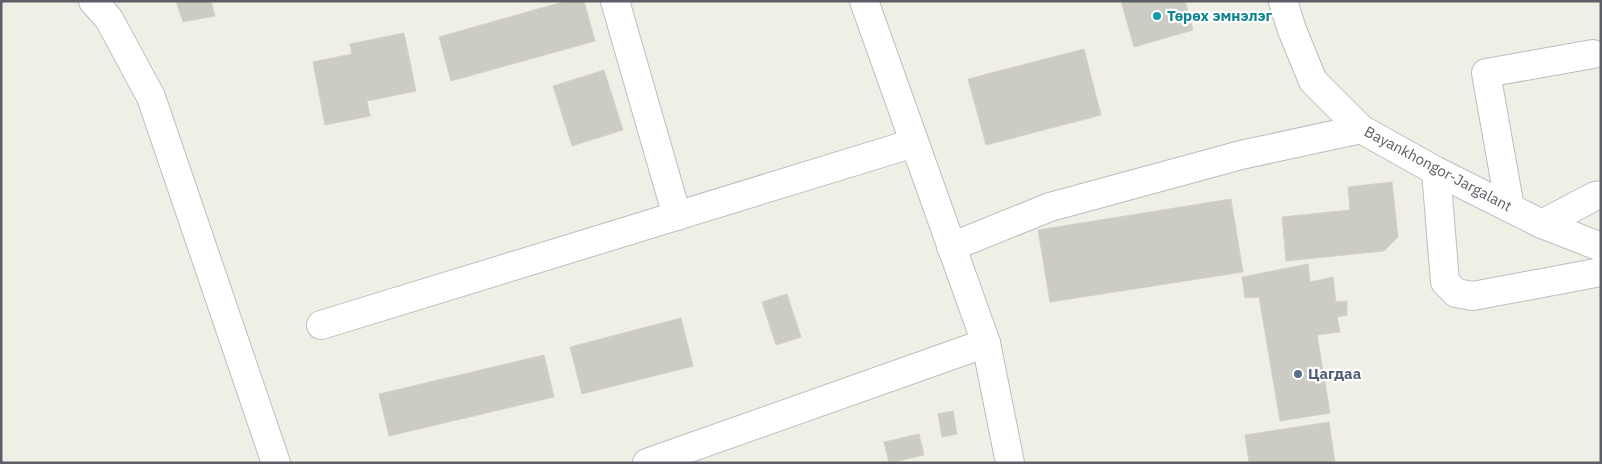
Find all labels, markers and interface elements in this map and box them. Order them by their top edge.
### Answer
place label: Төрөх эмнэлэг [1167,6,1273,25]
marker: Төрөх эмнэлэг [1151,10,1163,22]
street label: Bayankhongor-Jargalant [1361,122,1515,216]
place label: Цагдаа [1308,364,1362,383]
marker: Цагдаа [1292,368,1304,380]

